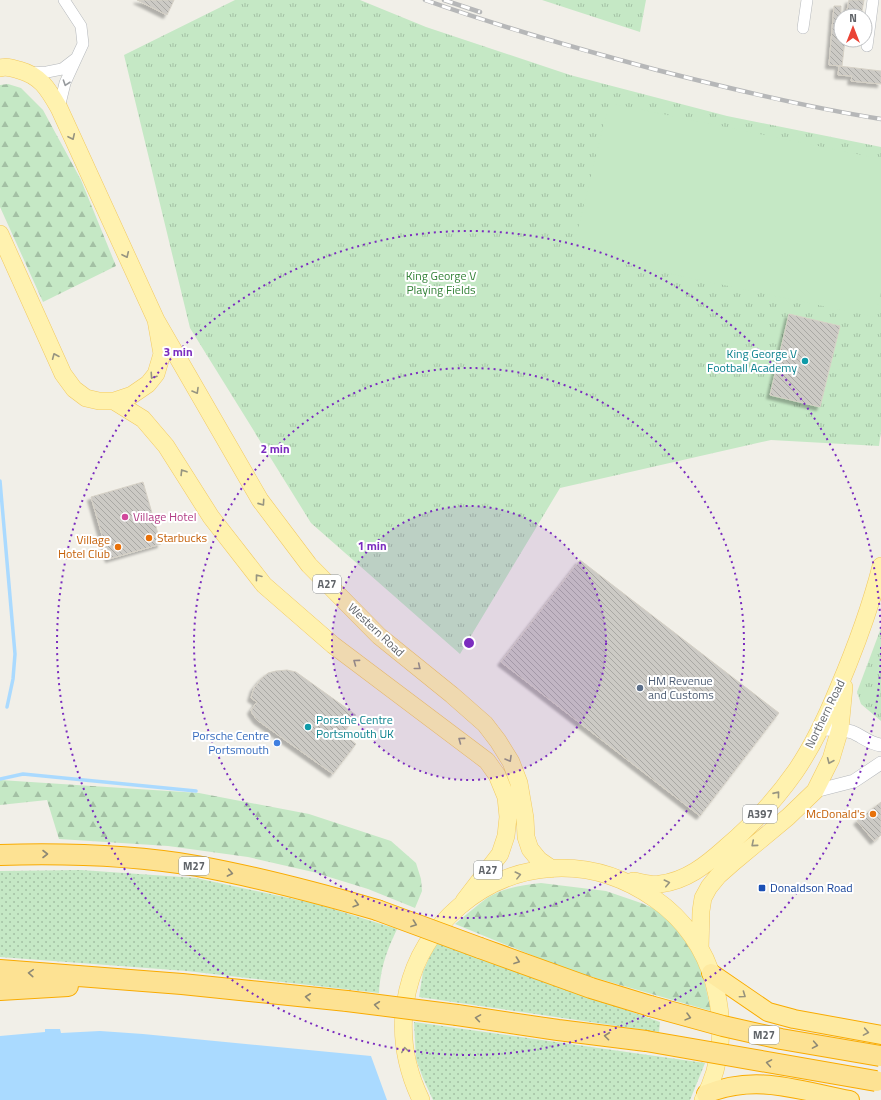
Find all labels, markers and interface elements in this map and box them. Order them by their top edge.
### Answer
north arrow [833,8,873,48]
text: N [849,10,857,26]
one-way arrow [62,79,71,86]
one-way arrow [67,133,75,141]
one-way arrow [121,251,129,259]
park label: King George V Playing Fields [406,266,476,299]
text: 3 min [163,342,193,361]
place label: King George V Football Academy [707,344,797,377]
one-way arrow [52,352,60,360]
marker: King George V Football Academy [800,356,810,366]
one-way arrow [151,372,158,379]
one-way arrow [191,387,198,394]
text: 2 min [260,439,290,458]
one-way arrow [180,469,187,476]
one-way arrow [257,498,264,505]
place label: Village Hotel [133,507,196,526]
marker: Village Hotel [120,512,130,522]
place label: Starbucks [157,528,207,547]
place label: Village Hotel Club [58,530,110,563]
marker: Starbucks [144,533,154,543]
text: 1 min [357,536,387,555]
marker: Village Hotel Club [113,542,123,552]
one-way arrow [256,575,263,582]
road number: A27 [313,575,341,593]
street label: Western Road [344,598,409,661]
centre of rings [462,636,476,650]
one-way arrow [354,660,361,667]
one-way arrow [414,663,421,670]
place label: HM Revenue and Customs [648,671,714,704]
street label: Northern Road [800,676,849,751]
marker: HM Revenue and Customs [635,683,645,693]
place label: Porsche Centre Portsmouth UK [316,710,394,743]
marker: Porsche Centre Portsmouth UK [303,722,313,732]
place label: Porsche Centre Portsmouth [192,726,269,759]
one-way arrow [458,737,465,744]
marker: Porsche Centre Portsmouth [272,738,282,748]
one-way arrow [504,755,512,762]
one-way arrow [827,757,835,764]
one-way arrow [773,791,780,798]
place label: McDonald's [806,804,865,823]
road number: A397 [743,805,777,823]
marker: McDonald's [868,809,878,819]
one-way arrow [752,840,759,847]
one-way arrow [42,850,48,858]
road number: M27 [179,857,209,875]
road number: A27 [474,861,502,879]
one-way arrow [227,868,233,876]
one-way arrow [514,871,521,880]
place label: Donaldson Road [770,878,853,897]
one-way arrow [664,879,671,887]
marker: Donaldson Road [757,883,767,893]
one-way arrow [353,899,360,908]
one-way arrow [410,919,417,927]
one-way arrow [513,956,520,965]
one-way arrow [28,968,35,977]
one-way arrow [739,990,746,998]
one-way arrow [305,993,311,1002]
one-way arrow [374,1001,380,1010]
one-way arrow [685,1012,691,1020]
one-way arrow [475,1014,481,1023]
road number: M27 [749,1026,779,1044]
one-way arrow [863,1027,869,1036]
one-way arrow [604,1032,610,1041]
one-way arrow [812,1040,818,1049]
one-way arrow [401,1047,410,1053]
one-way arrow [766,1059,772,1067]

